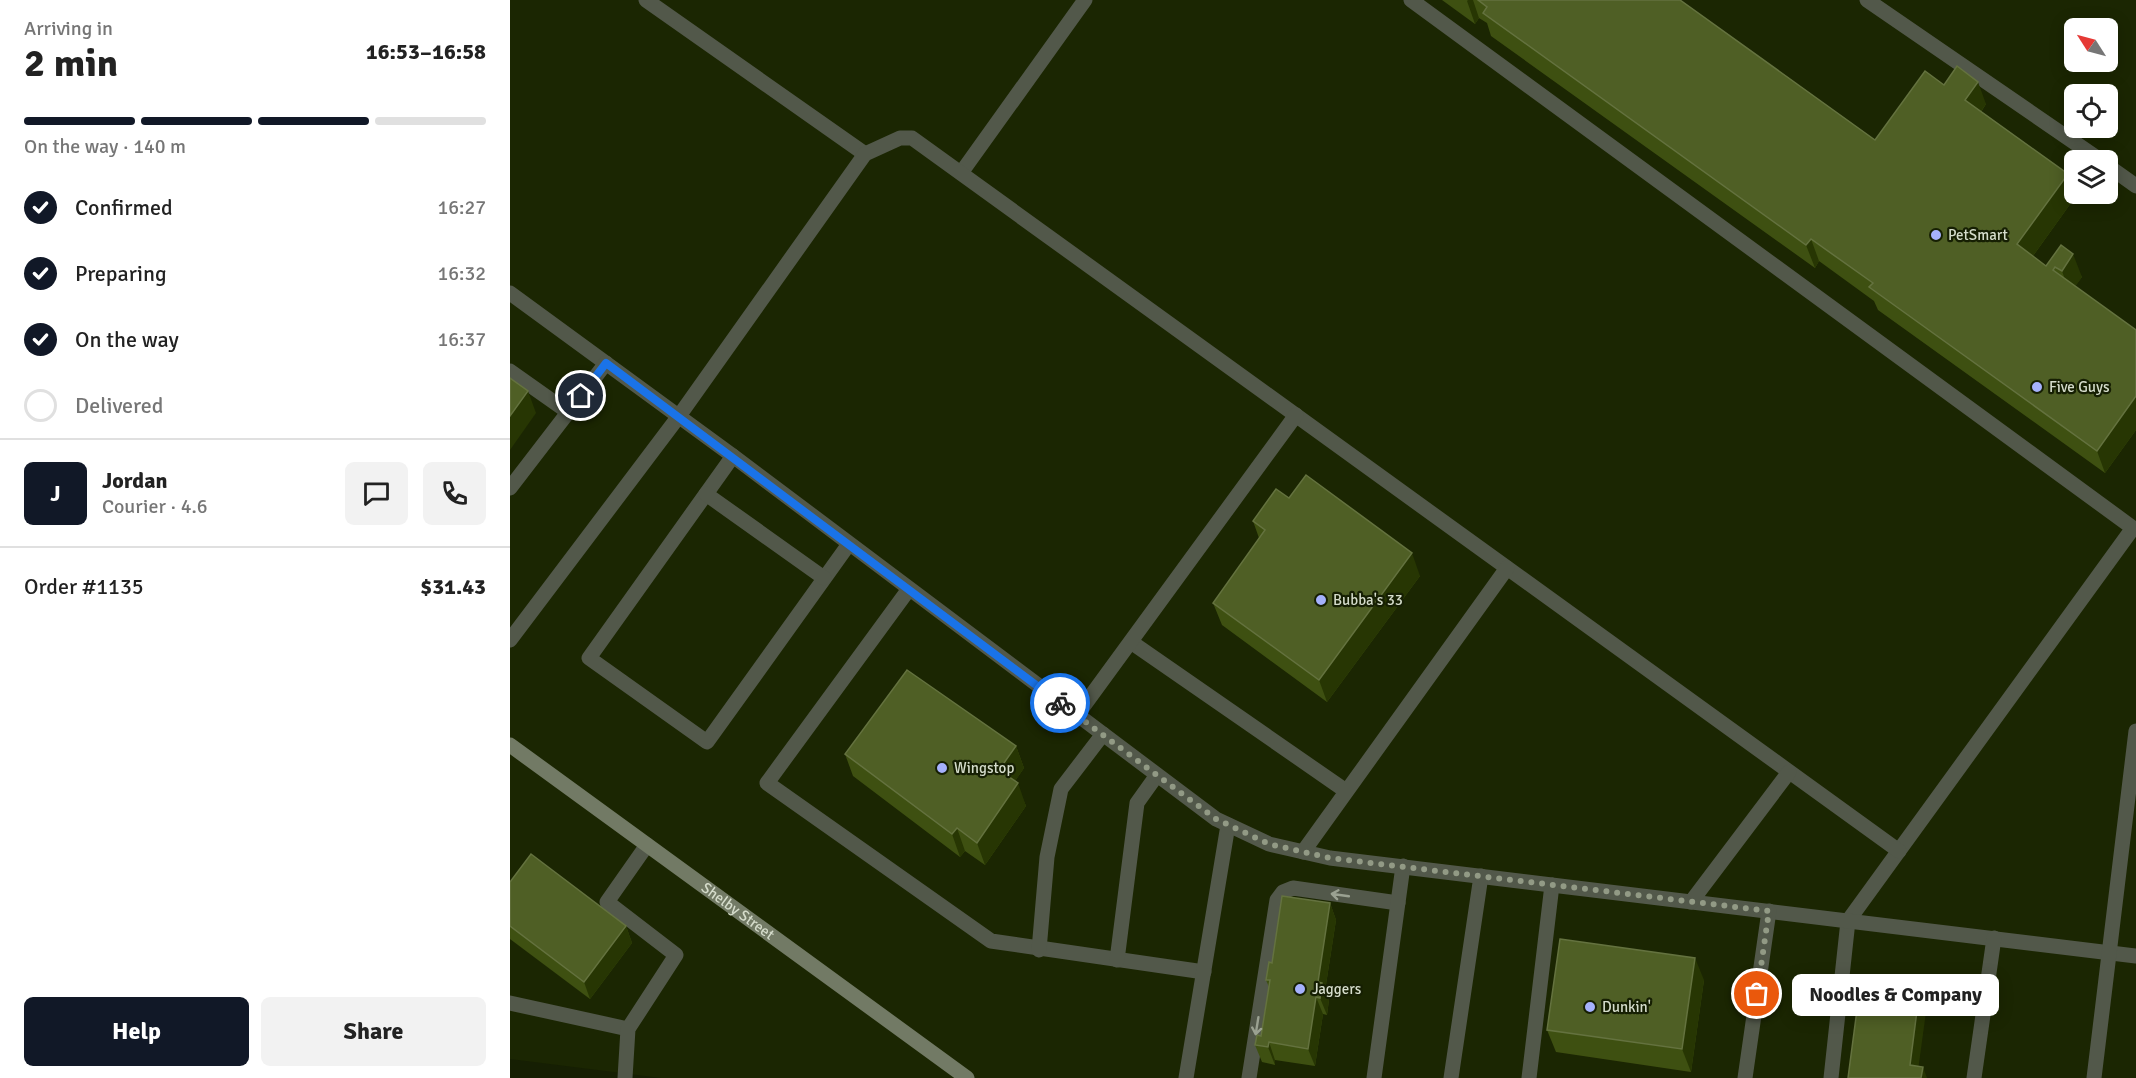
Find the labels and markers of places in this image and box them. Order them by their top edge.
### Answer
place label: PetSmart [1948,226,2008,244]
marker: PetSmart [1929,228,1943,242]
pin [555,370,606,421]
place label: Five Guys [2049,378,2110,396]
marker: Five Guys [2030,380,2044,394]
place label: Bubba's 33 [1333,591,1403,609]
marker: Bubba's 33 [1314,593,1328,607]
place label: Wingstop [954,759,1014,777]
marker: Wingstop [935,761,949,775]
pin [1731,968,1782,1019]
callout: Noodles & Company [1793,973,2000,1015]
place label: Jaggers [1312,980,1362,998]
marker: Jaggers [1293,982,1307,996]
place label: Dunkin' [1602,998,1651,1016]
marker: Dunkin' [1583,1000,1597,1014]

